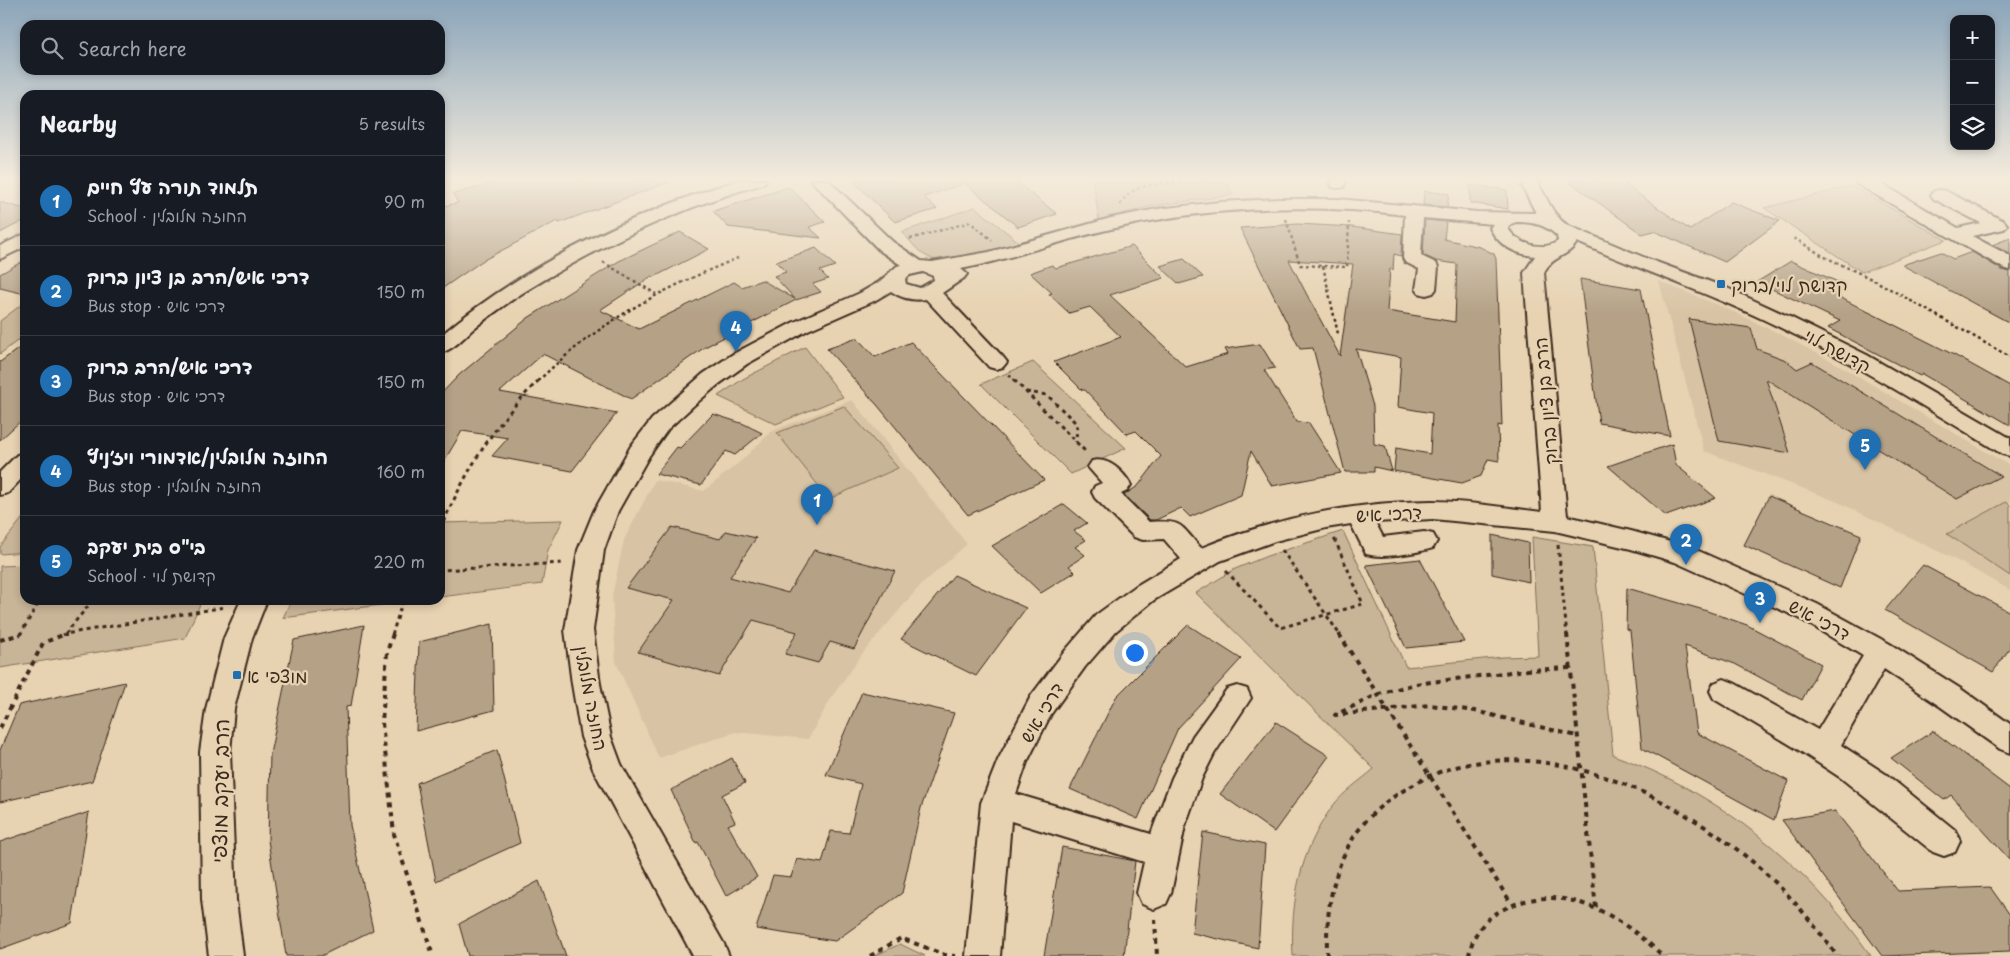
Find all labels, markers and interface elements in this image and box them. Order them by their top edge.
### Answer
map controls [1950,15,1995,150]
button: + [1950,15,1995,60]
search box [20,20,445,75]
icon: search [38,34,66,62]
text: Search here [78,34,187,62]
button: − [1950,60,1995,105]
button: layers [1950,105,1995,150]
text: Nearby [40,107,117,139]
text: 5 results [358,111,425,135]
text: תלמוד תורה עץ חיים [87,172,258,200]
text: 1 [52,189,60,213]
text: 90 m [384,189,425,213]
text: School · החוזה מלובלין [87,203,247,227]
text: דרכי איש/הרב בן ציון ברוק [87,262,310,290]
place label: קדושת לוי/ברוק [1731,271,1848,298]
marker: קדושת לוי/ברוק [1715,278,1727,290]
text: 2 [50,279,62,303]
text: 150 m [377,279,425,303]
text: Bus stop · דרכי איש [87,293,225,317]
pin: 4 [720,311,752,352]
street label: קדושת לוי [1800,321,1876,379]
street label: הרב בן ציון ברוק [1526,336,1564,466]
text: דרכי איש/הרב ברוק [87,352,253,380]
text: 3 [51,369,61,393]
text: 150 m [377,369,425,393]
text: Bus stop · דרכי איש [87,383,225,407]
pin: 5 [1849,429,1881,470]
text: החוזה מלובלין/אדמורי ויז׳ניץ [87,442,328,470]
text: 4 [51,459,61,483]
text: 160 m [377,459,425,483]
text: Bus stop · החוזה מלובלין [87,473,261,497]
pin: 1 [801,484,833,525]
street label: דרכי איש [1355,498,1423,528]
pin: 2 [1670,524,1702,565]
text: בי"ס בית יעקב [87,532,206,560]
text: 5 [51,549,61,573]
text: 220 m [374,549,425,573]
text: School · קדושת לוי [87,563,216,587]
pin: 3 [1744,582,1776,623]
street label: דרכי איש [1784,592,1856,646]
your location [1122,640,1148,666]
street label: החוזה מלובלין [569,643,615,753]
place label: מוצפי א [247,662,307,689]
marker: מוצפי א [231,669,243,681]
street label: דרכי איש [1012,677,1070,747]
street label: הרב יעקב מוצפי [202,719,236,863]

